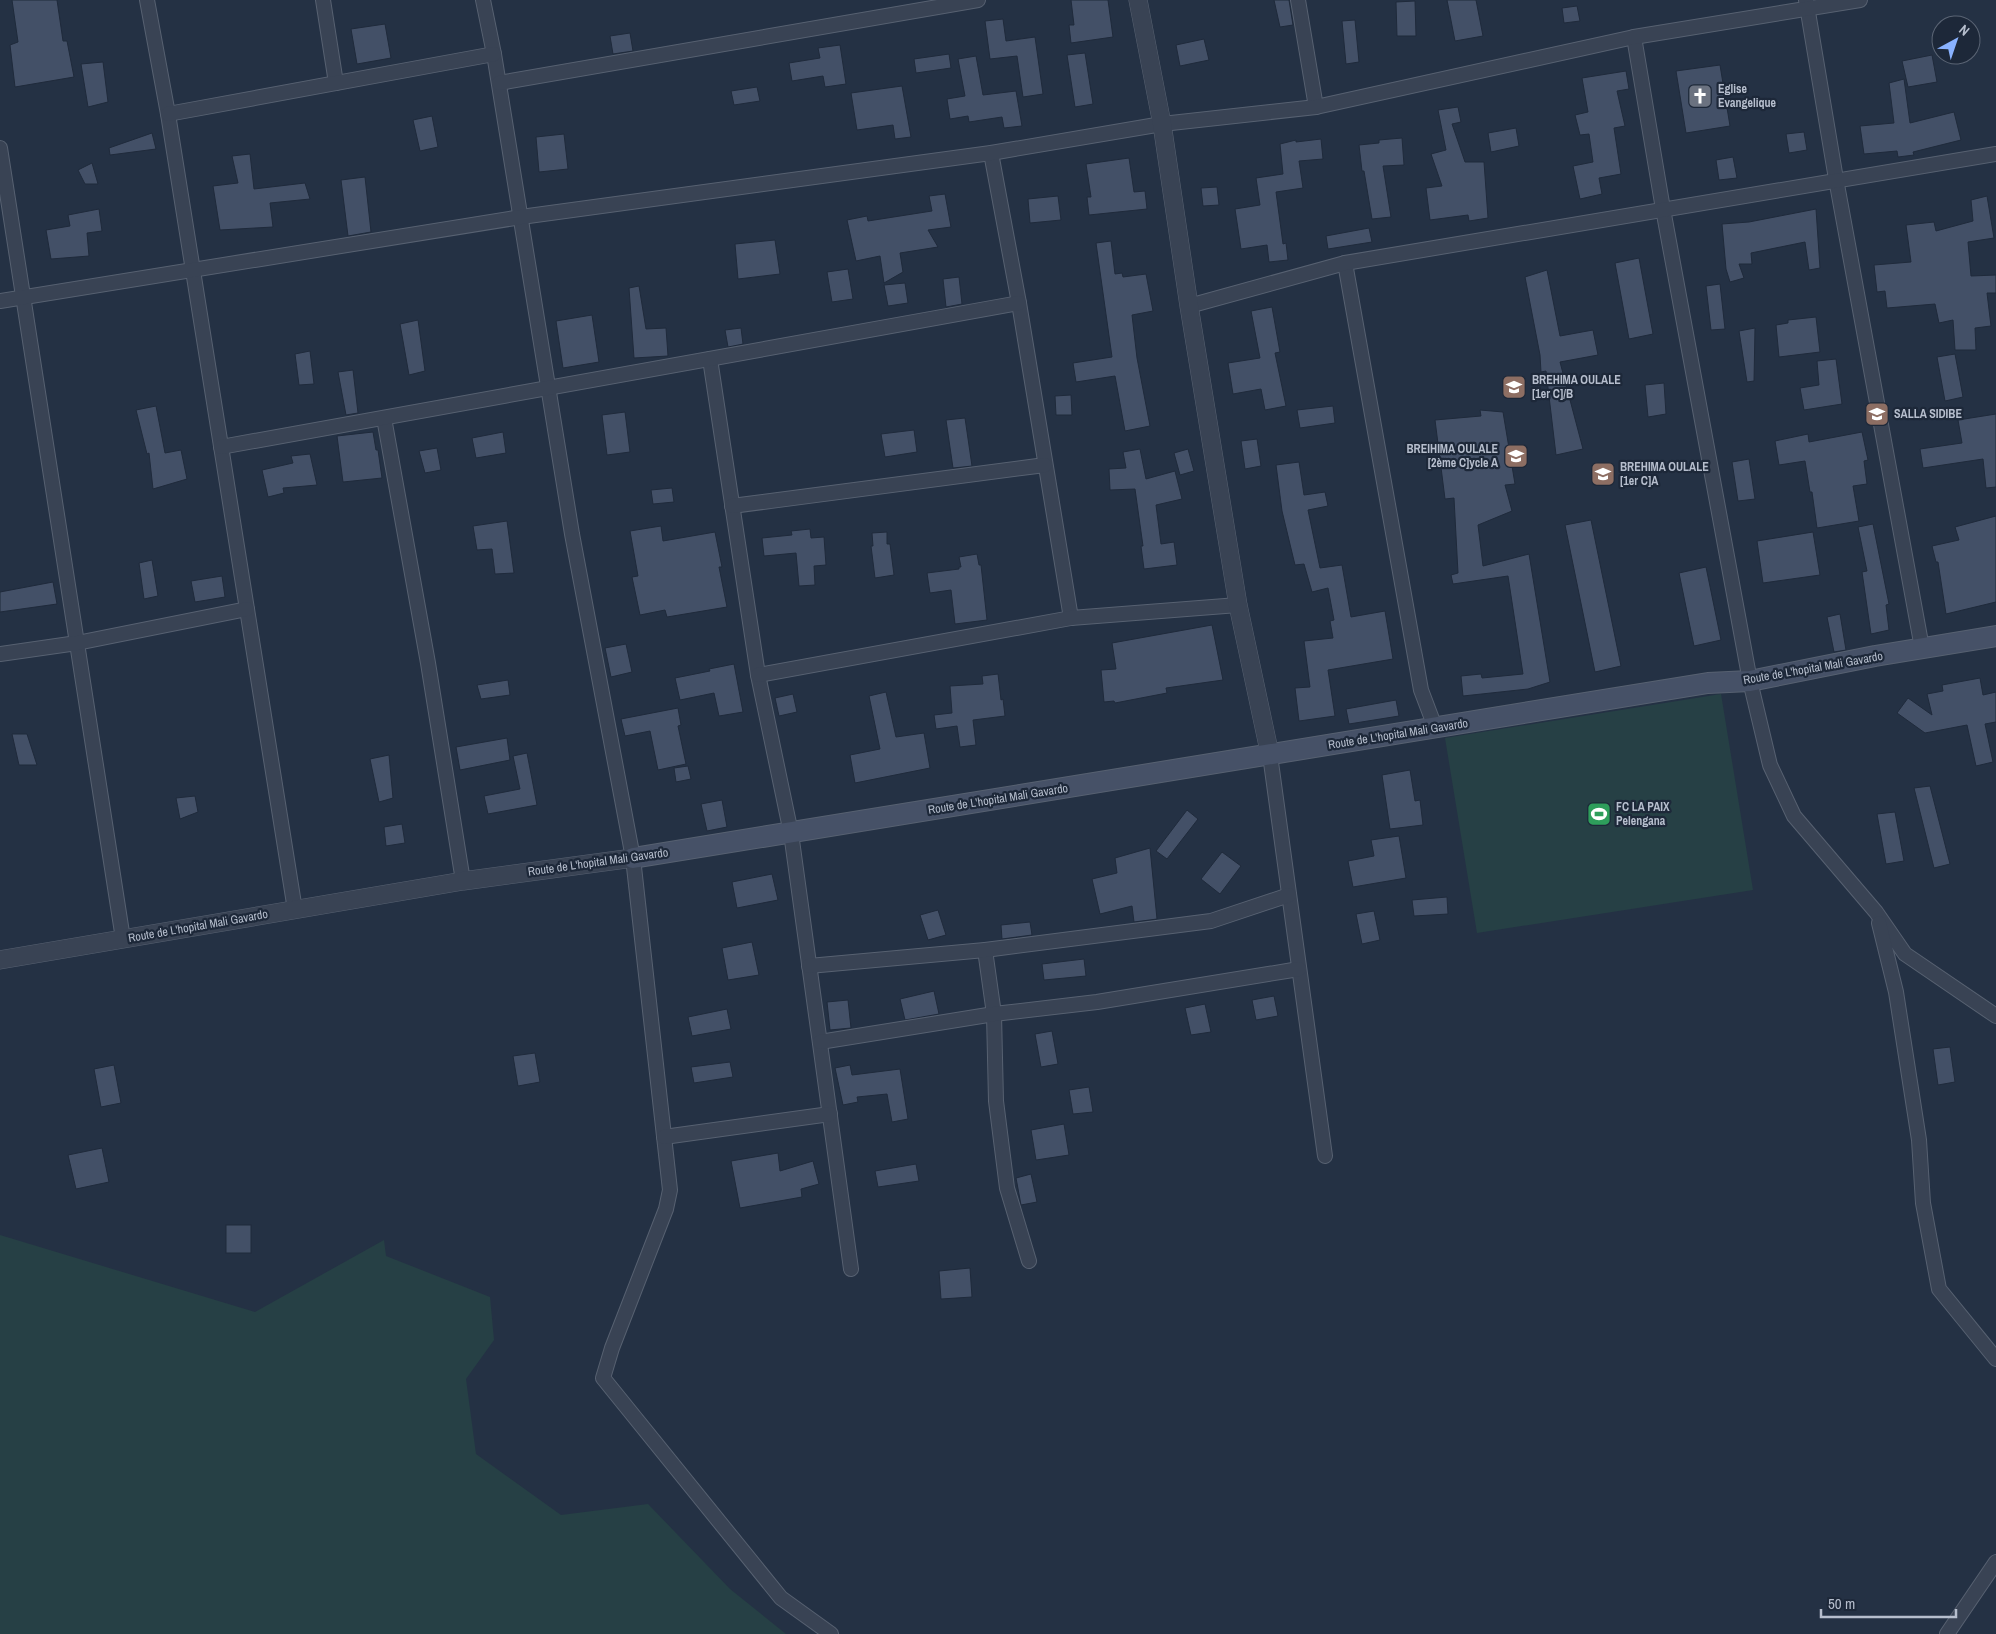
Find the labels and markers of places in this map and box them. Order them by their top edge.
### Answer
place label: Eglise Evangelique [1718,81,1777,111]
church icon: Eglise Evangelique [1687,83,1713,109]
place label: BREHIMA OULALE [1er C]/B [1532,372,1621,402]
school or university icon: BREHIMA OULALE [1er C]/B [1501,374,1527,400]
school or university icon: SALLA SIDIBE [1864,401,1890,427]
place label: SALLA SIDIBE [1894,406,1962,422]
place label: BREIHIMA OULALE [2ème C]ycle A [1407,441,1499,471]
school or university icon: BREIHIMA OULALE [2ème C]ycle A [1503,443,1529,469]
place label: BREHIMA OULALE [1er C]A [1620,459,1709,489]
school or university icon: BREHIMA OULALE [1er C]A [1590,461,1616,487]
place label: FC LA PAIX Pelengana [1616,799,1670,829]
sports icon: FC LA PAIX Pelengana [1586,801,1612,827]

